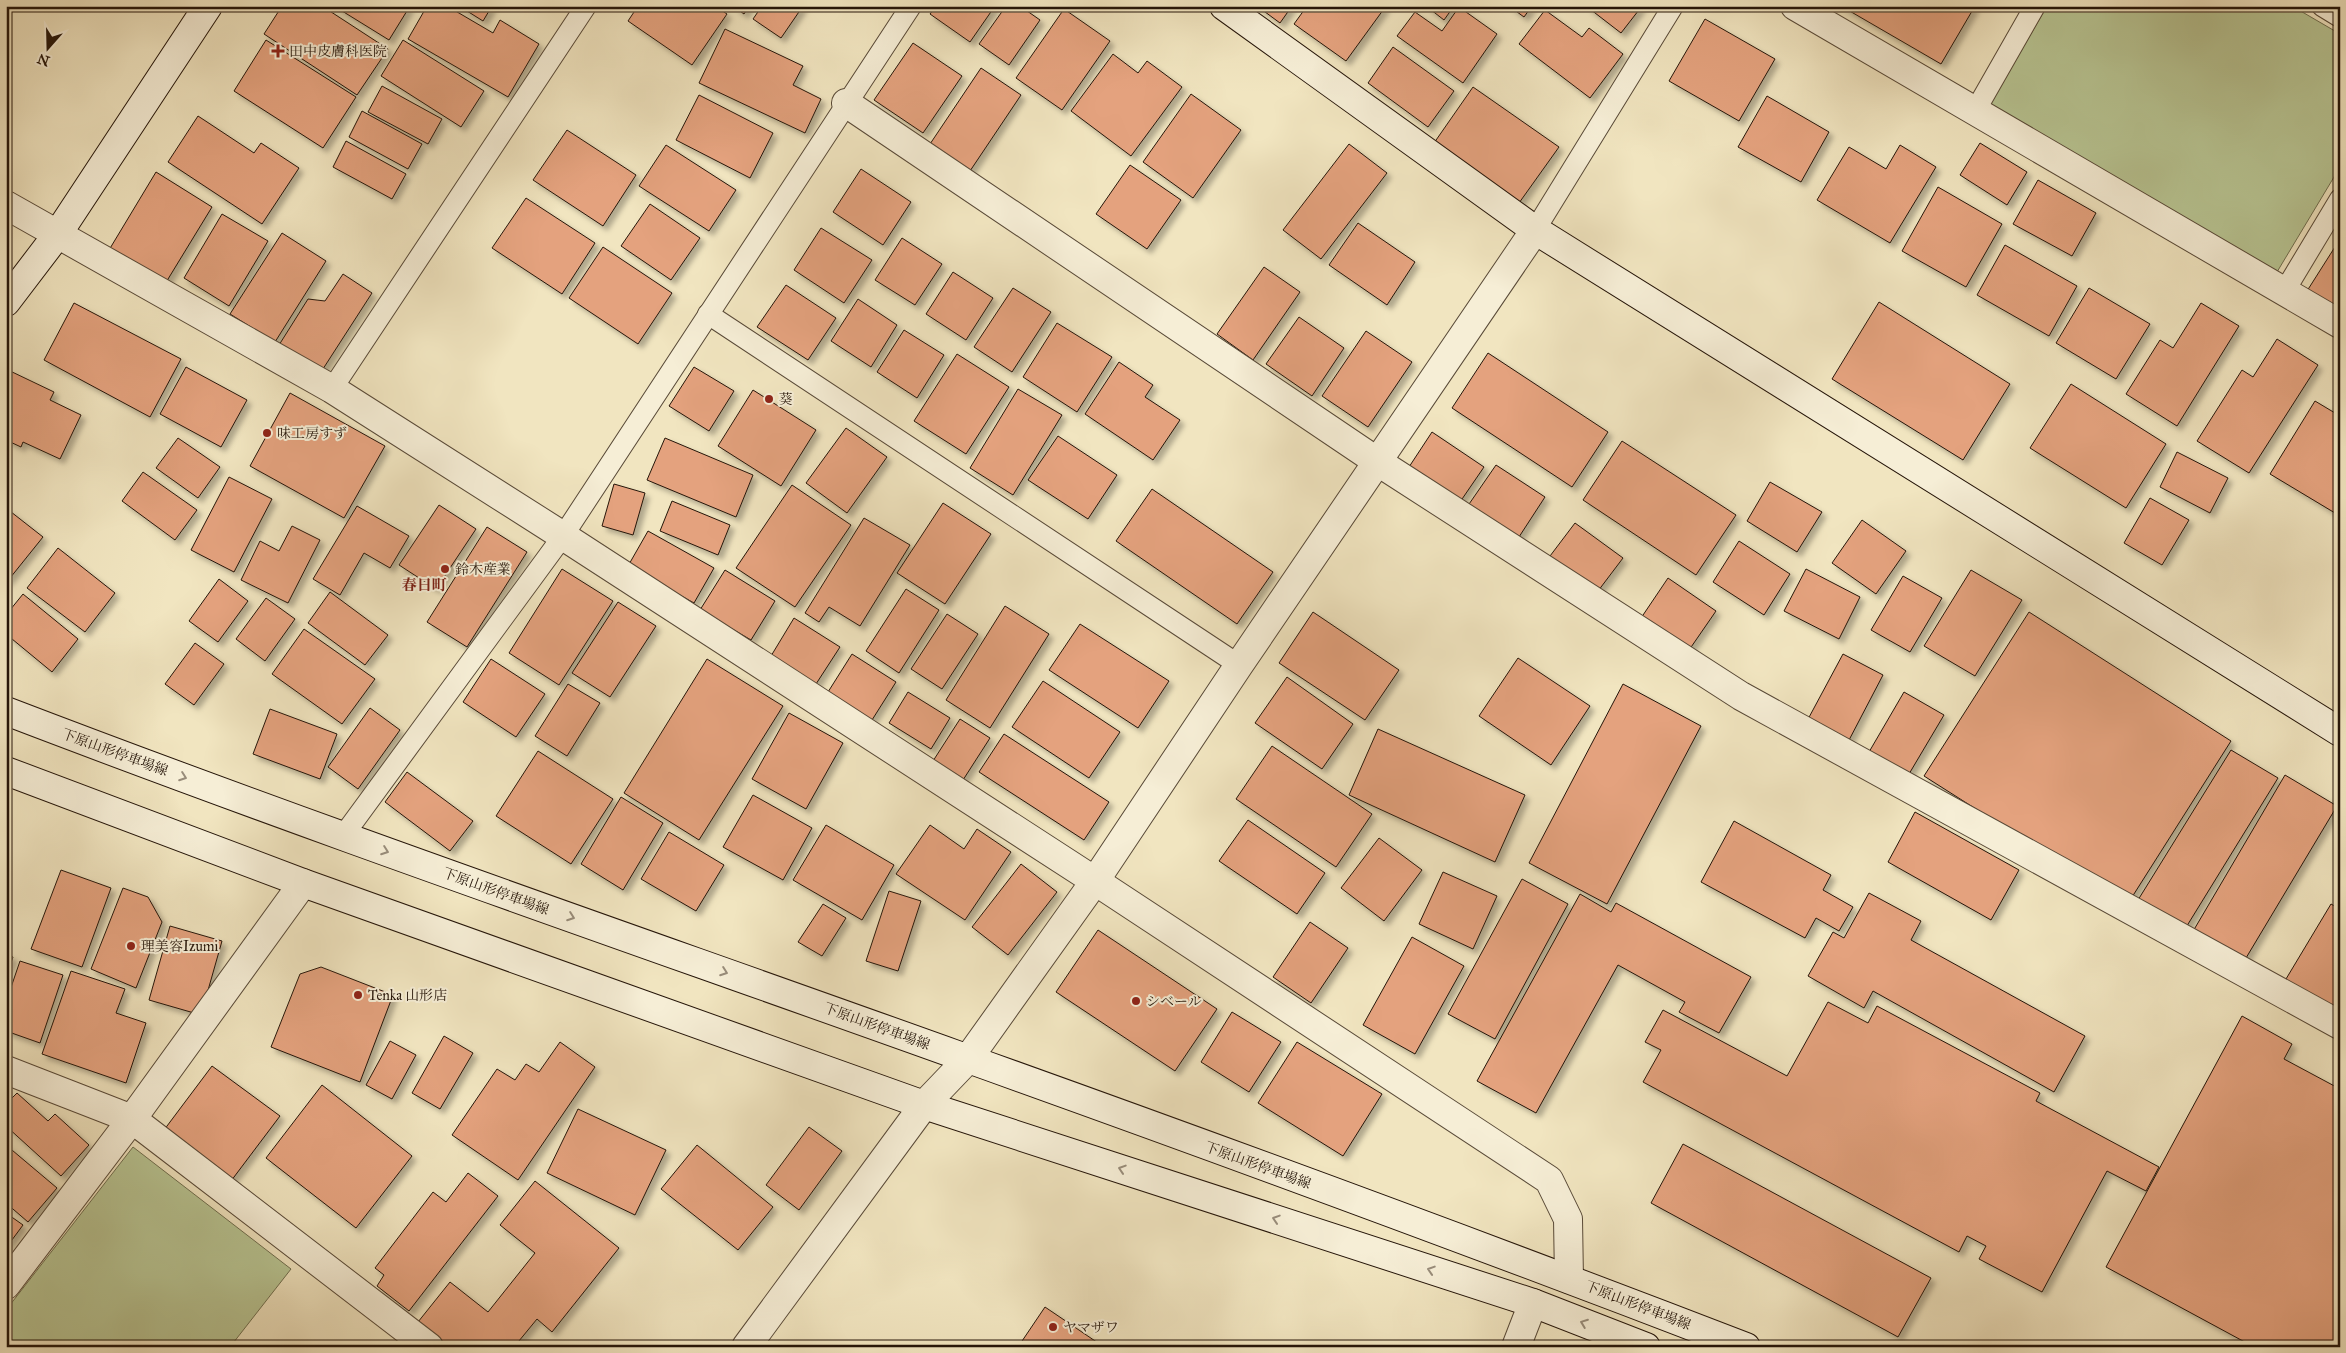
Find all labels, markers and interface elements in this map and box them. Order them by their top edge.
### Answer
north arrow [22,22,72,72]
place label: 田中皮膚科医院 [289,43,387,60]
marker: 田中皮膚科医院 [271,44,285,58]
text: N [35,50,52,70]
place label: 葵 [779,391,793,408]
marker: 葵 [763,393,775,405]
place label: 味工房すず [277,425,347,442]
marker: 味工房すず [261,427,273,439]
place label: 鈴木産業 [455,561,511,578]
marker: 鈴木産業 [439,563,451,575]
district label: 春日町 [401,576,447,594]
street label: 下原山形停車場線 [59,725,170,780]
one-way arrow [178,771,187,781]
one-way arrow [380,845,389,855]
street label: 下原山形停車場線 [440,864,551,919]
one-way arrow [566,911,575,921]
place label: 理美容Izumi [141,938,219,955]
marker: 理美容Izumi [125,940,137,952]
one-way arrow [719,966,728,976]
place label: Tenka 山形店 [368,987,447,1004]
marker: Tenka 山形店 [352,989,364,1001]
place label: シベール [1146,993,1202,1010]
marker: シベール [1130,995,1142,1007]
street label: 下原山形停車場線 [821,999,932,1054]
street label: 下原山形停車場線 [1202,1138,1313,1193]
one-way arrow [1118,1165,1127,1175]
one-way arrow [1273,1215,1281,1225]
one-way arrow [1427,1265,1436,1275]
street label: 下原山形停車場線 [1582,1277,1693,1333]
place label: ヤマザワ [1063,1319,1119,1336]
one-way arrow [1581,1319,1589,1329]
marker: ヤマザワ [1047,1321,1059,1333]

